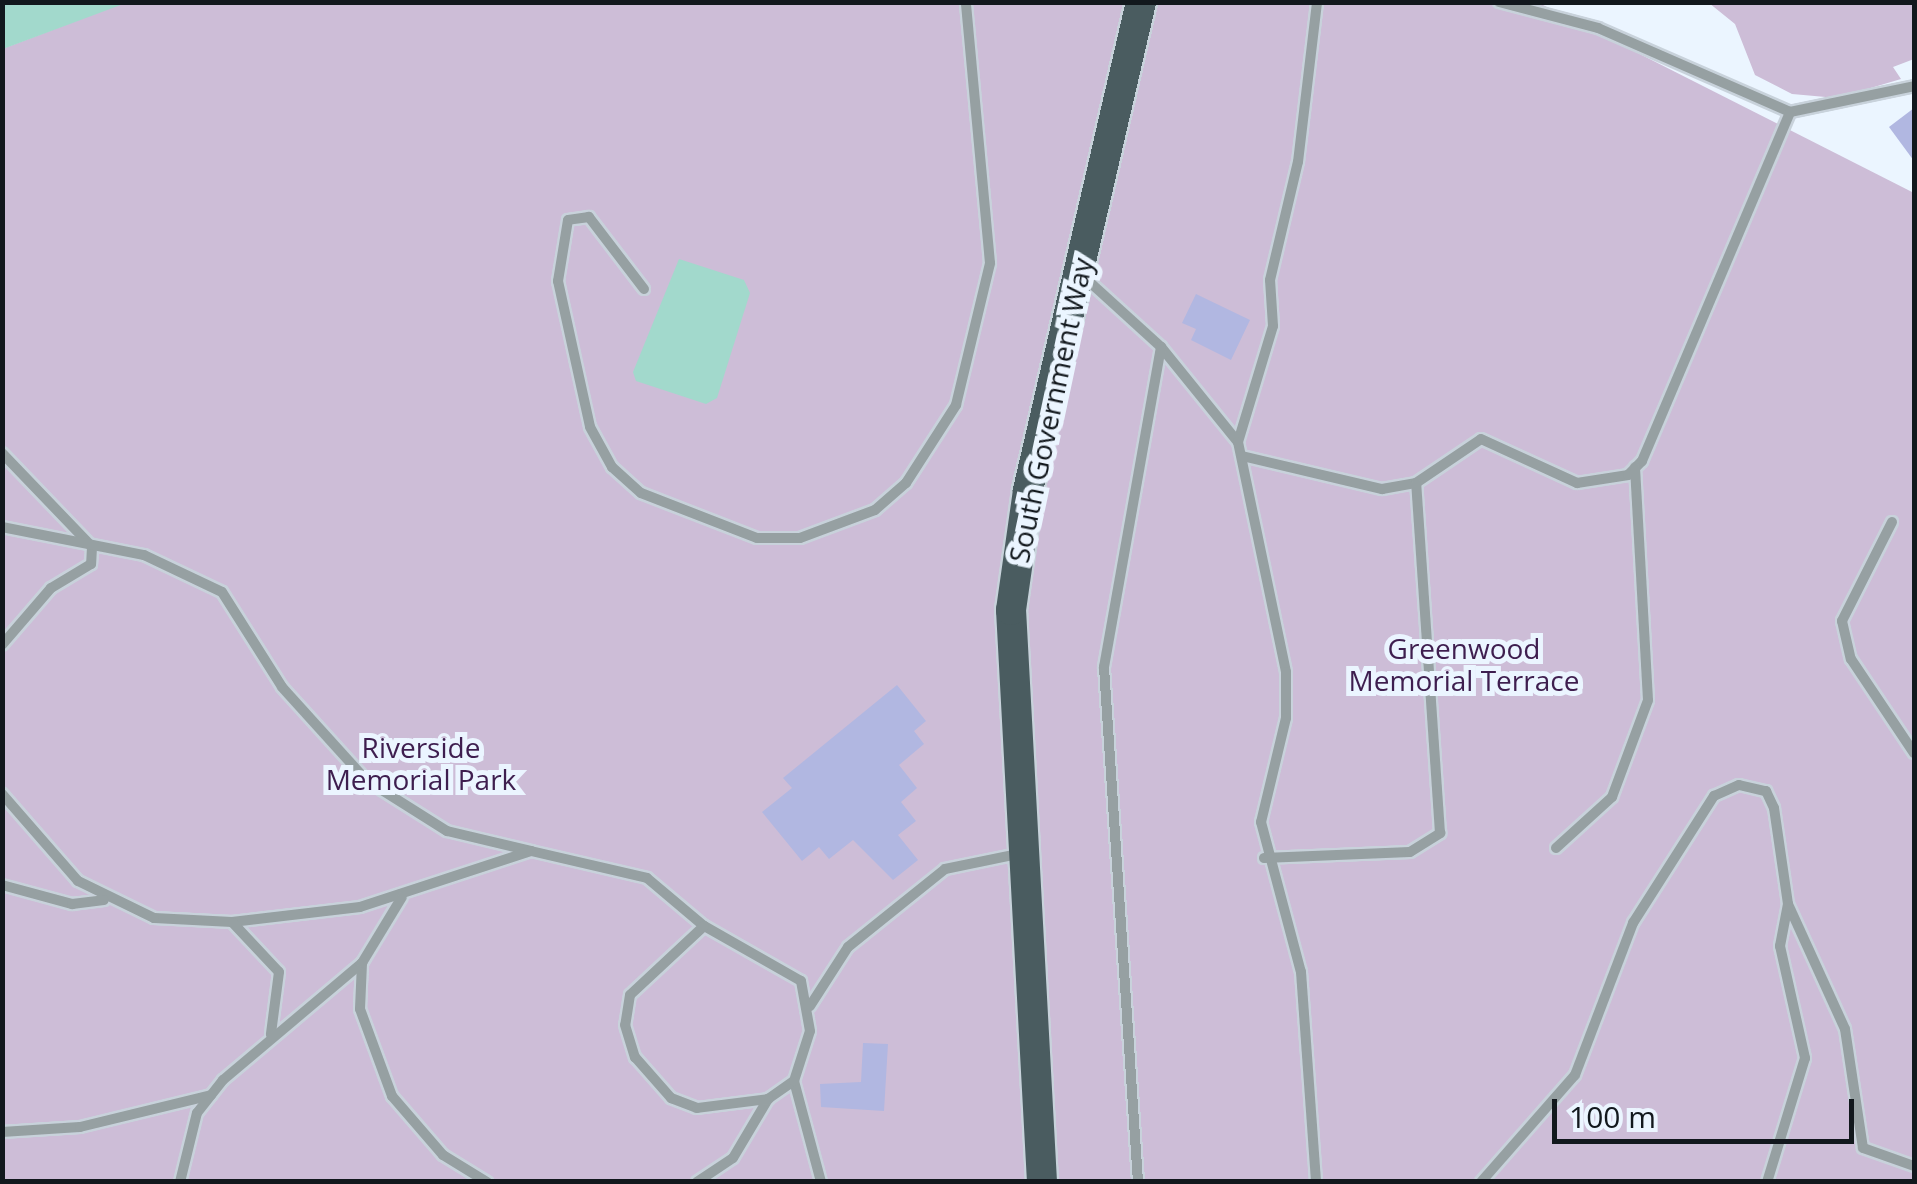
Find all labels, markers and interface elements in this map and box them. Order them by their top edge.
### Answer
street label: South Government Way [1001,254,1099,566]
park label: Greenwood Memorial Terrace [1349,631,1579,697]
park label: Riverside Memorial Park [326,730,516,796]
scale bar [1557,1079,1860,1141]
text: 100 m [1569,1096,1656,1137]

